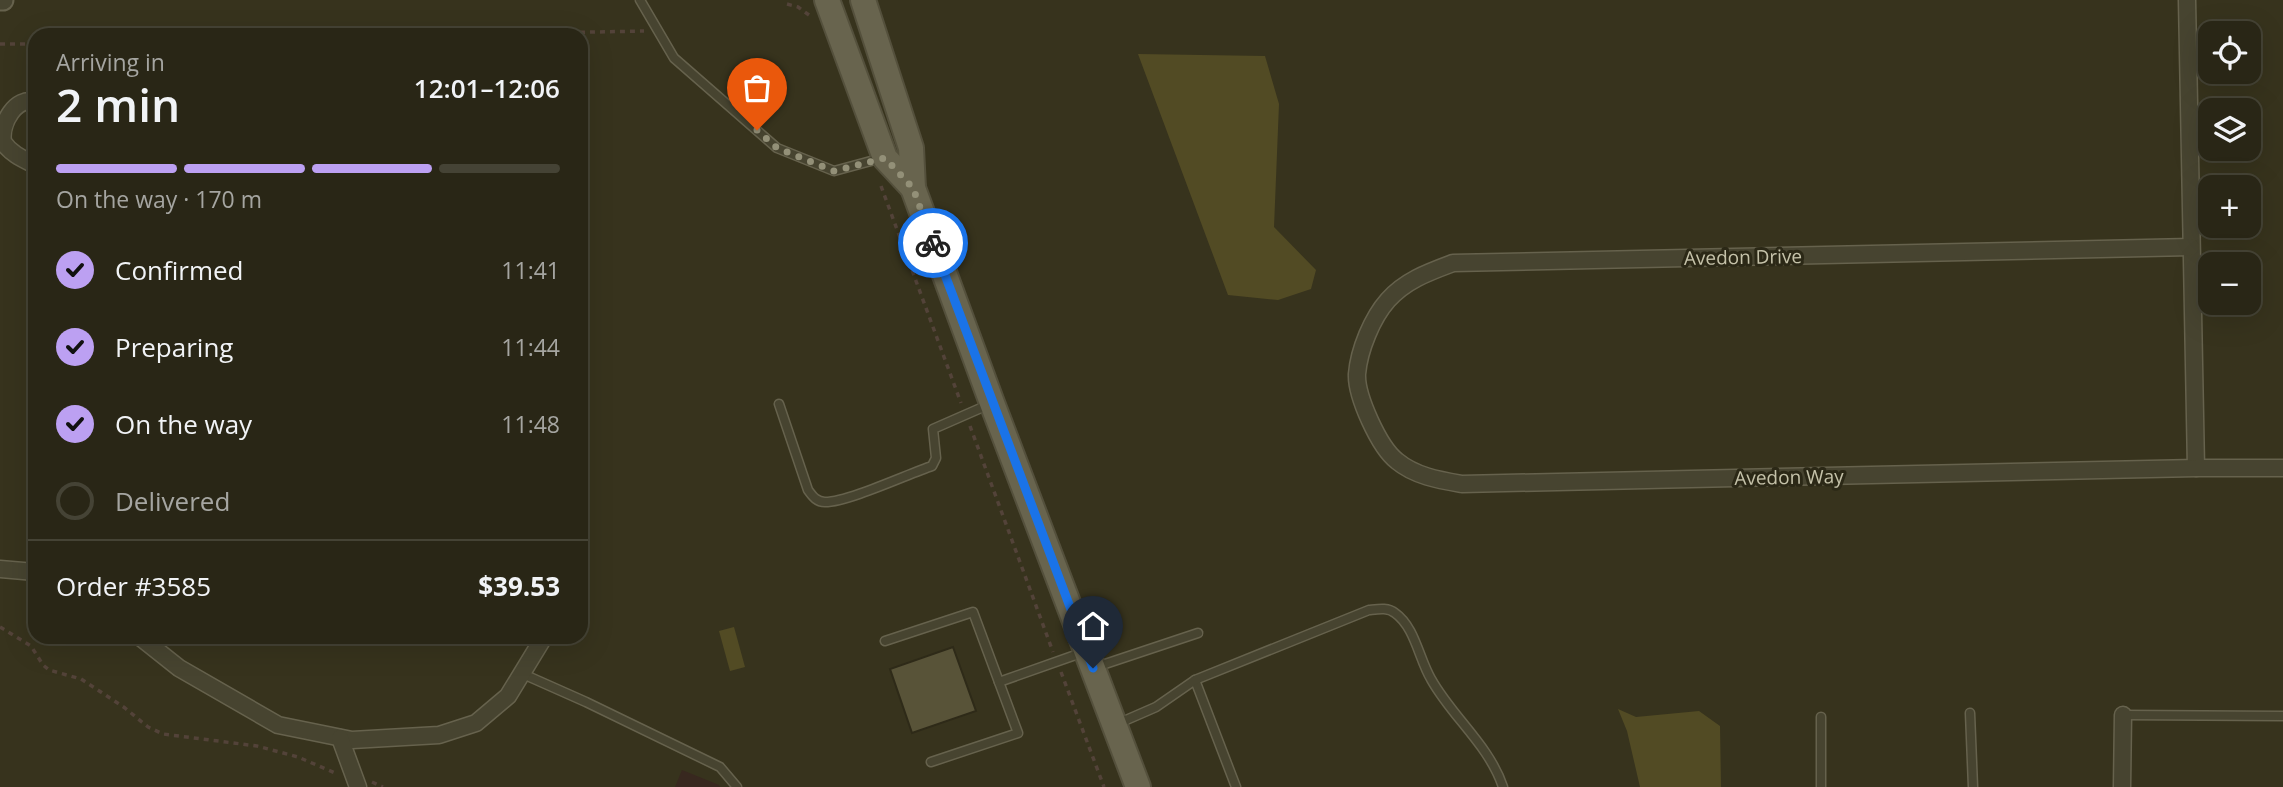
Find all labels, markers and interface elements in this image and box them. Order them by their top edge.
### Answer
map controls [2198,21,2261,315]
button: locate [2198,21,2261,84]
text: Arriving in [56,46,165,78]
pin [727,58,787,130]
icon: bag [738,69,776,107]
text: 12:01–12:06 [414,70,560,106]
text: 2 min [56,73,180,135]
button: layers [2198,98,2261,161]
button: + [2198,175,2261,238]
text: On the way · 170 m [56,183,262,215]
courier [898,208,968,278]
icon: bike [914,224,952,262]
street label: Avedon Drive [1684,243,1802,271]
icon: check [56,251,94,289]
text: Confirmed [115,252,243,288]
button: − [2198,252,2261,315]
text: 11:41 [501,254,560,286]
icon: check [56,328,94,366]
text: Preparing [115,329,233,365]
text: 11:44 [501,331,560,363]
icon: check [56,405,94,443]
text: On the way [115,406,252,442]
text: 11:48 [501,408,560,440]
street label: Avedon Way [1734,463,1844,491]
text: Delivered [115,483,230,519]
text: Order #3585 [56,568,211,604]
text: $39.53 [478,568,560,604]
pin [1063,596,1123,668]
icon: home [1074,607,1112,645]

